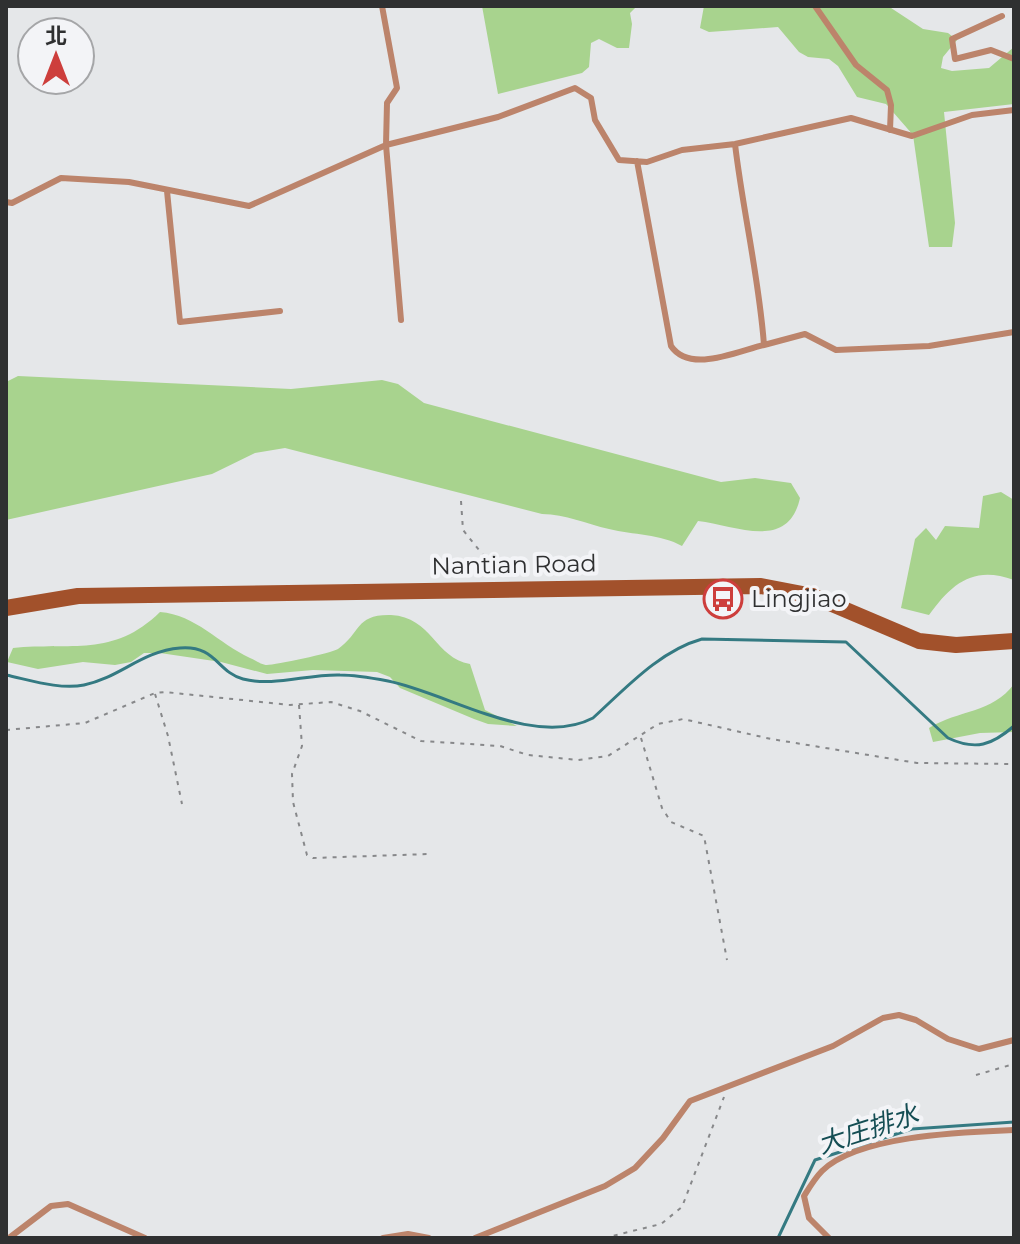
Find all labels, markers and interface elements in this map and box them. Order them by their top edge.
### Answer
north arrow [16,16,96,96]
text: 北 [45,23,67,50]
street label: Nantian Road [431,549,597,580]
bus stop icon: Lingjiao [702,578,744,620]
place label: Lingjiao [751,584,847,613]
water label: 大庄排水 [814,1097,923,1160]

